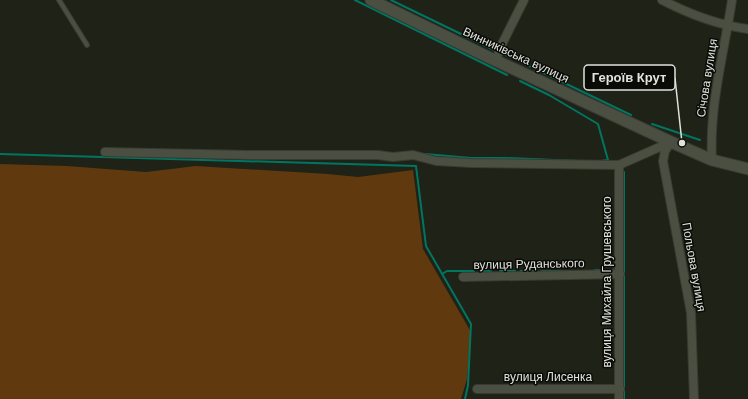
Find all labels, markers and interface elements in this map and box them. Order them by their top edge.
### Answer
street label: Винниківська вулиця [461,24,571,86]
street label: Січова вулиця [694,38,720,118]
callout: Героїв Крут [584,65,675,90]
text: Героїв Крут [592,70,666,85]
street label: вулиця Михайла Грушевського [600,196,614,368]
street label: Польова вулиця [679,221,709,313]
street label: вулиця Руданського [473,256,585,272]
street label: вулиця Лисенка [504,370,592,384]

